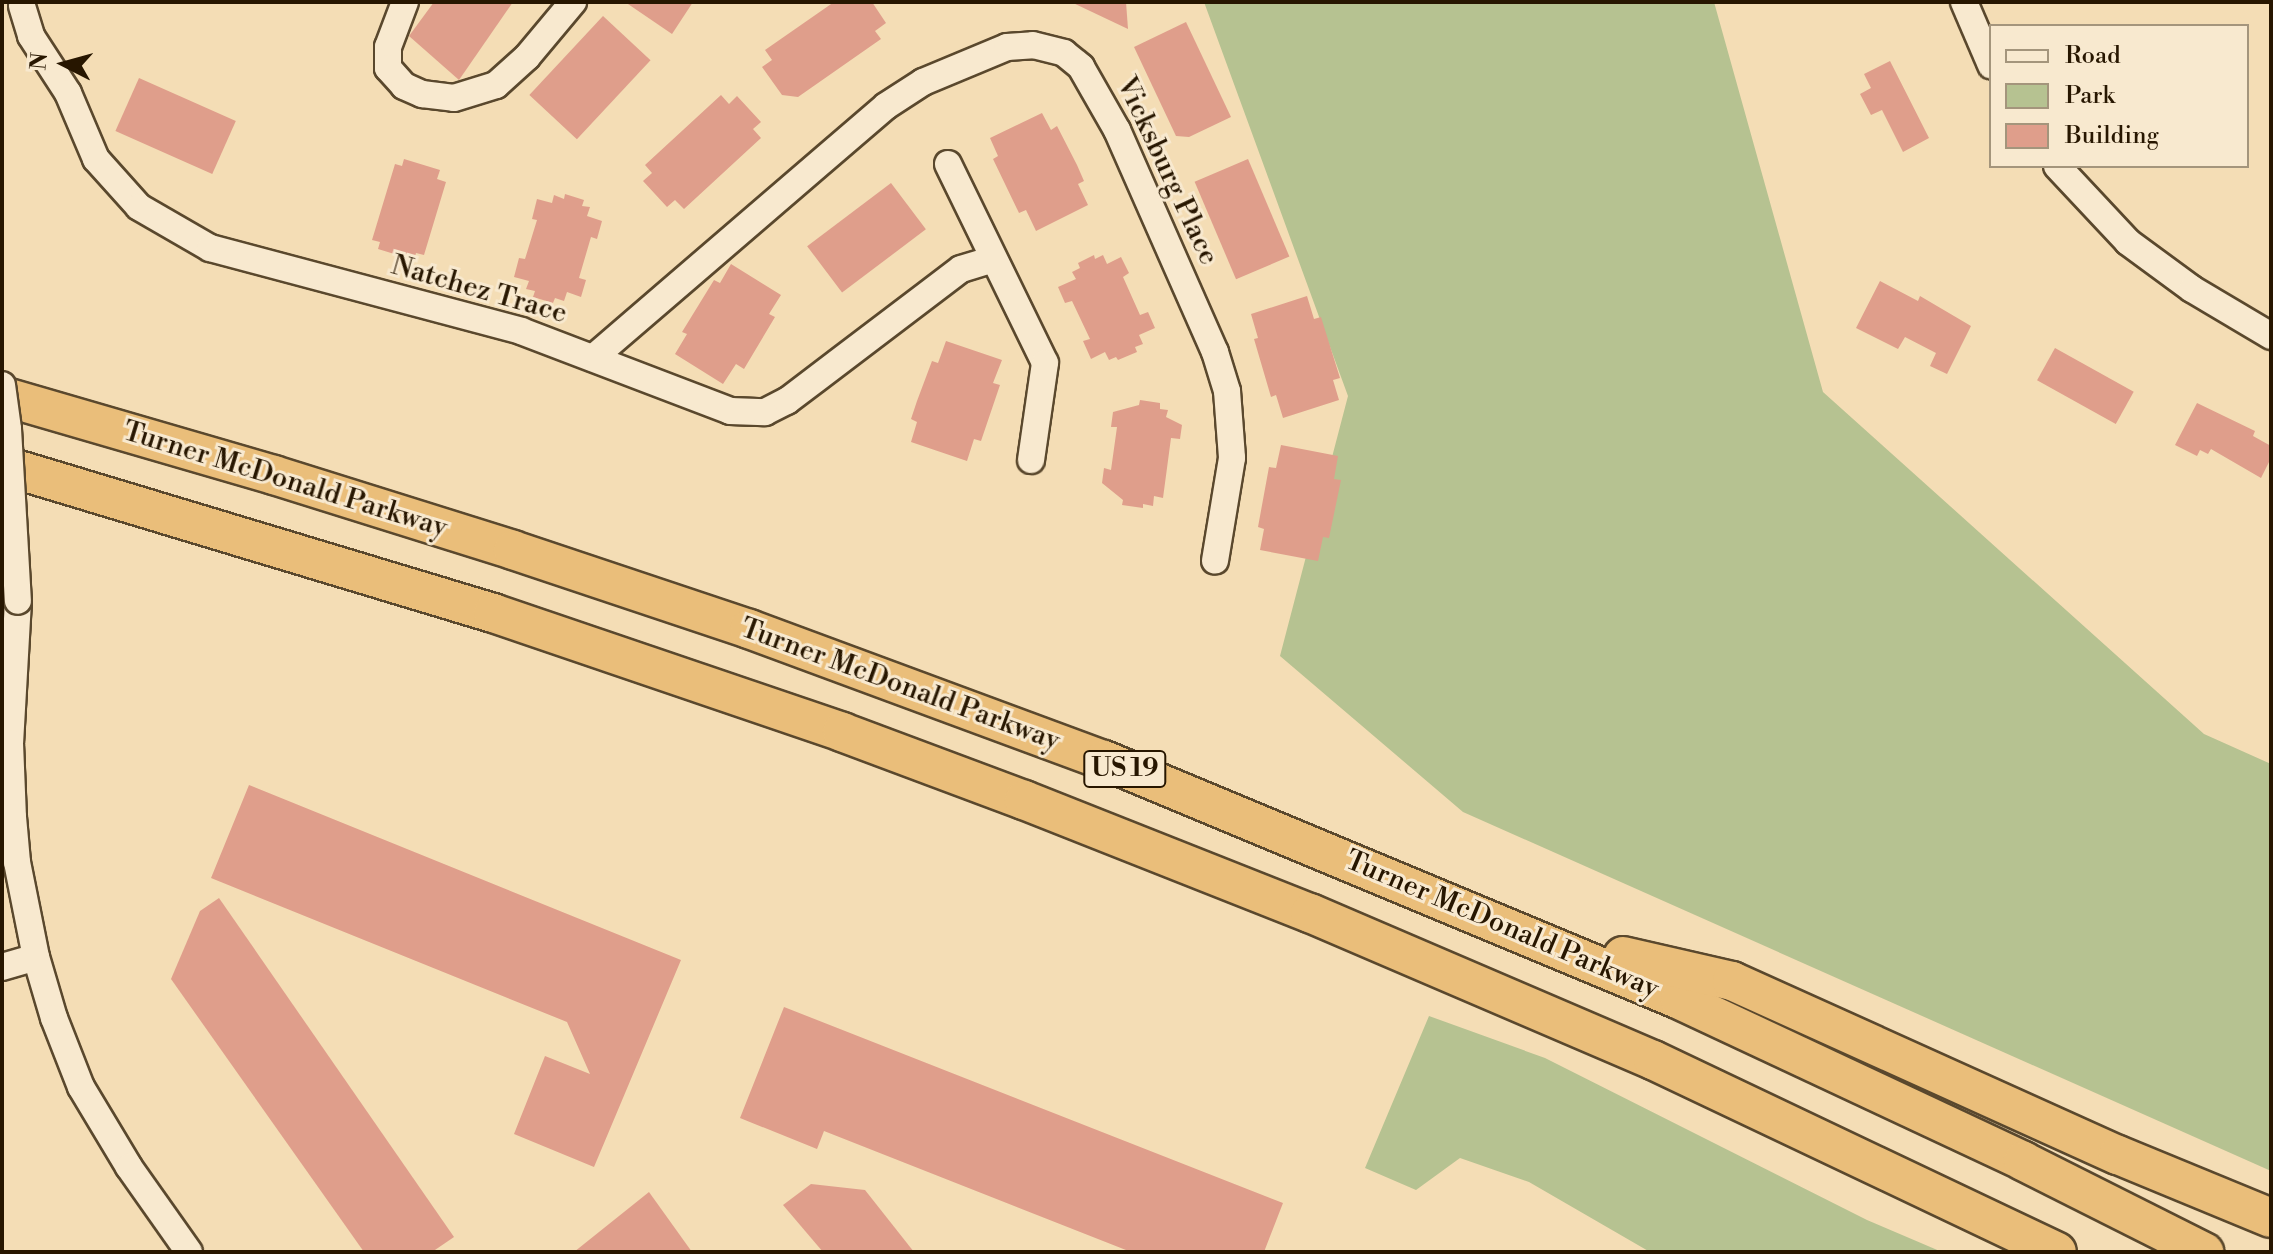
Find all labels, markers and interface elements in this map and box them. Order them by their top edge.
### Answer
north arrow [24,24,104,104]
legend [1989,24,2249,168]
text: Road [2065,41,2121,71]
text: N [25,51,54,72]
street label: Vicksburg Place [1109,72,1225,270]
text: Park [2065,81,2115,111]
text: Building [2065,121,2159,151]
street label: Natchez Trace [387,249,571,331]
street label: Turner McDonald Parkway [119,415,451,545]
street label: Turner McDonald Parkway [736,612,1064,758]
road number: US 19 [1083,747,1167,791]
street label: Turner McDonald Parkway [1340,844,1664,1006]

